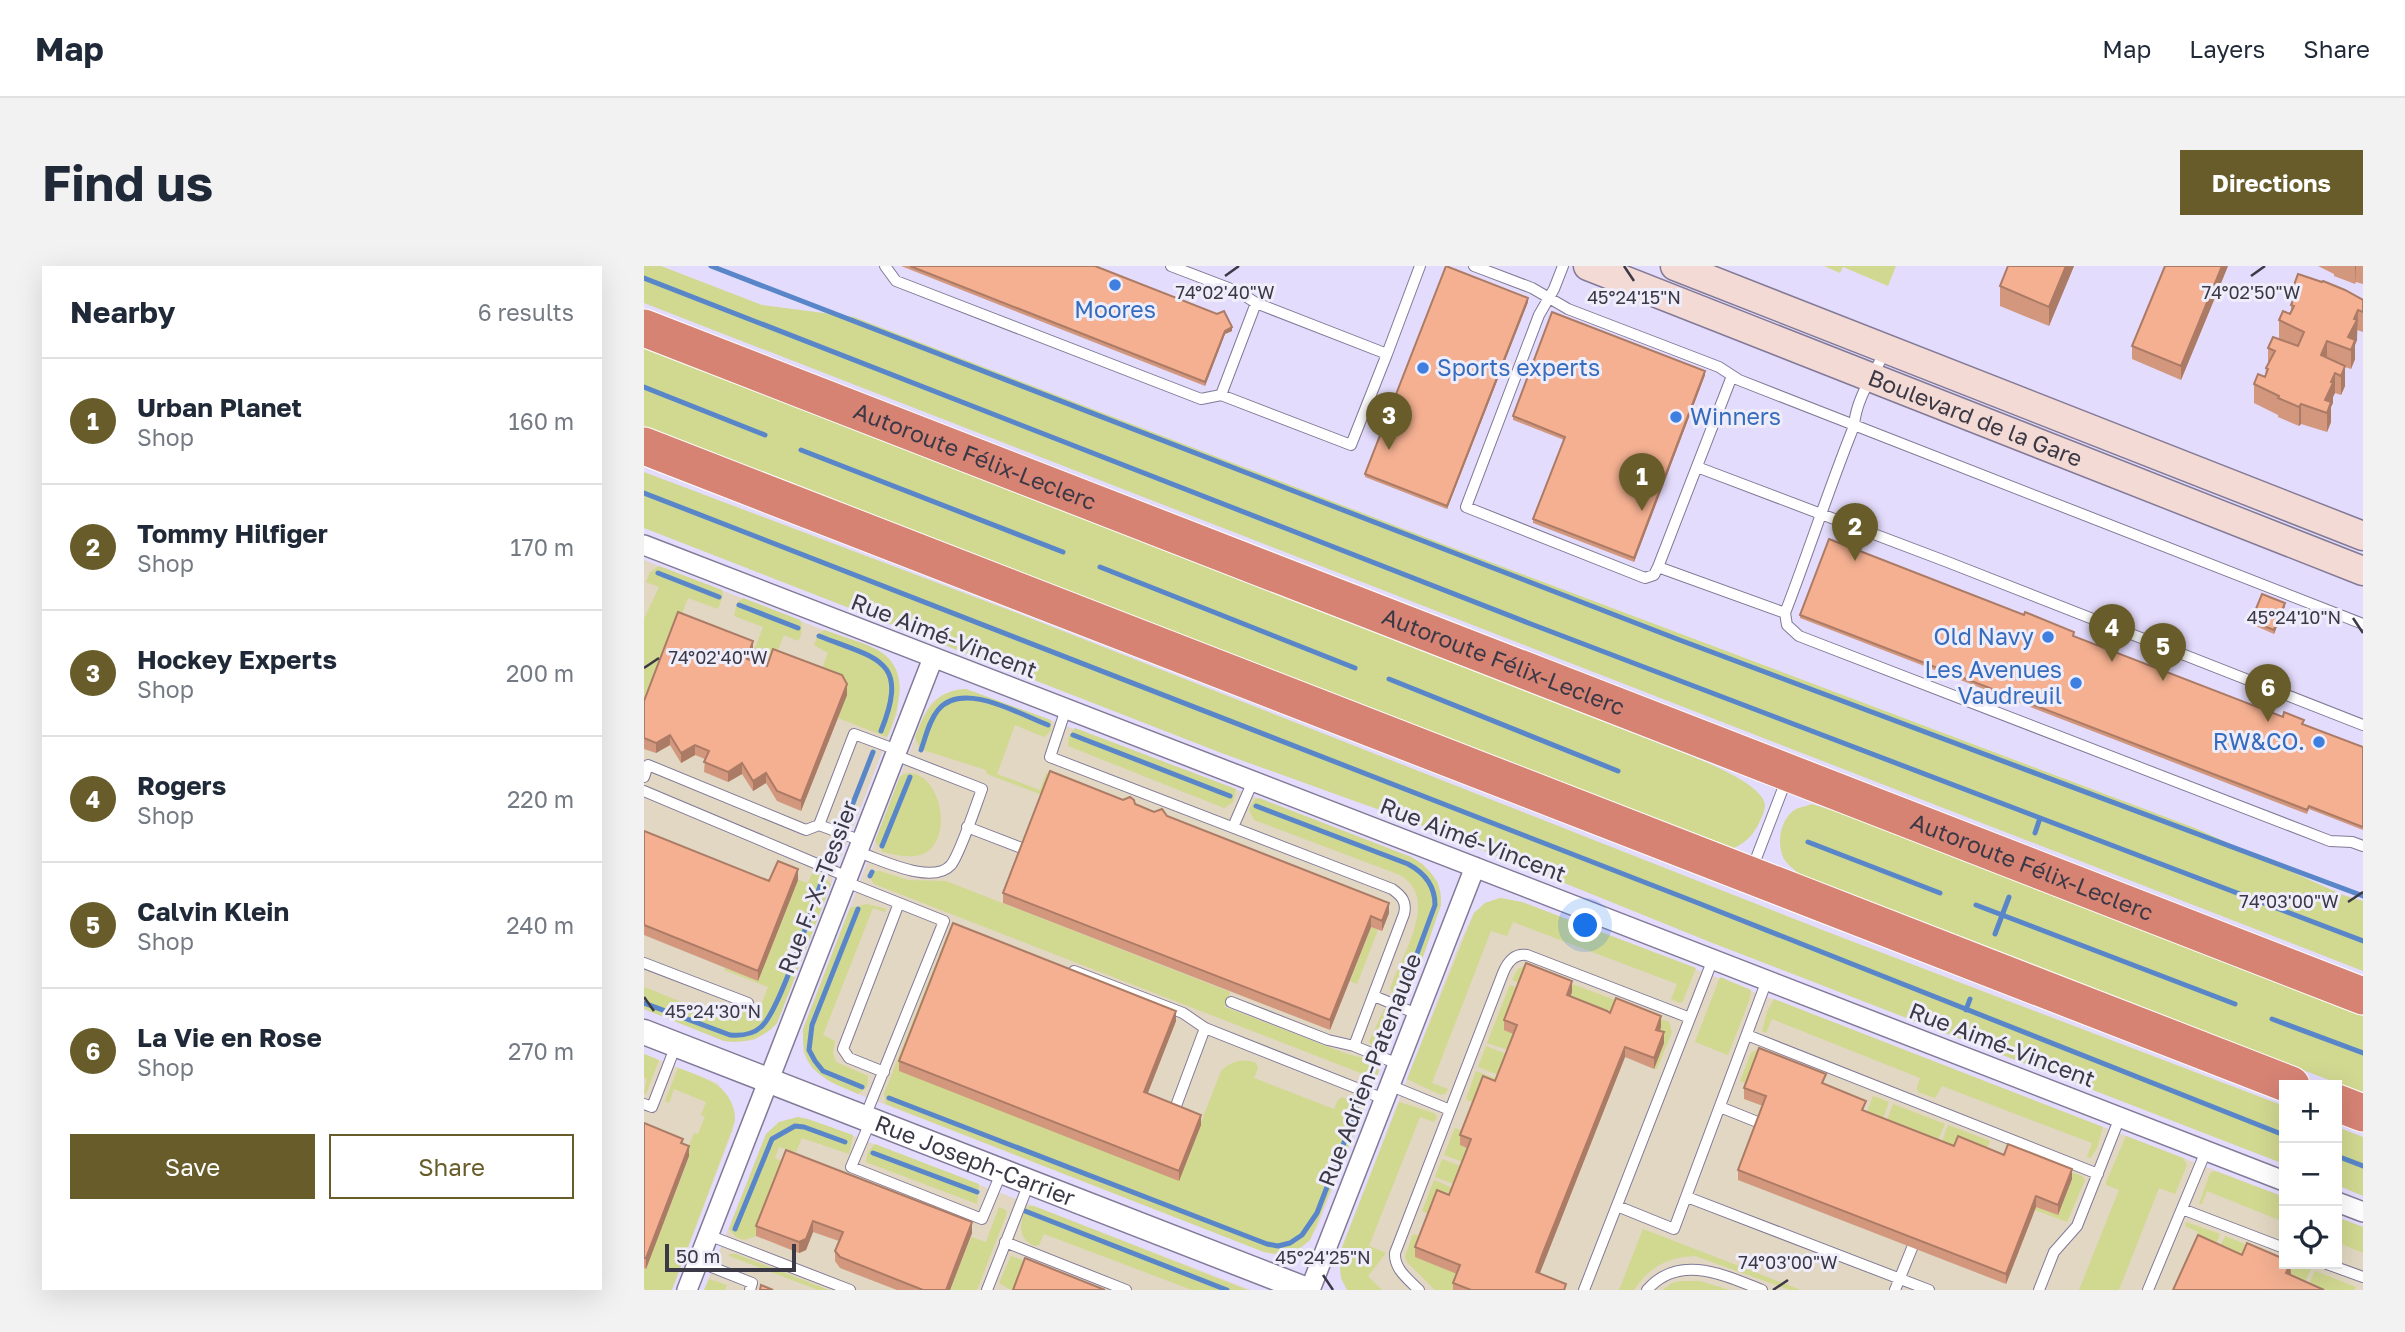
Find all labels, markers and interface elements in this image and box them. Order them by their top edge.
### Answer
text: Map [35,29,104,68]
text: Map [2102,34,2151,63]
text: Layers [2189,34,2265,63]
text: Share [2303,34,2370,63]
button: Directions [2180,150,2363,215]
text: Find us [42,153,213,212]
marker: Moores [1107,277,1123,293]
text: 74°02'40"W [1176,281,1275,303]
text: 74°02'50"W [2202,281,2300,303]
text: 45°24'15"N [1587,286,1681,308]
text: Nearby [70,294,175,330]
place label: Moores [1074,295,1156,323]
text: 6 results [478,298,574,326]
place label: Sports experts [1437,353,1600,381]
marker: Sports experts [1415,360,1431,376]
street label: Boulevard de la Gare [1864,363,2087,472]
text: Urban Planet [137,392,302,423]
pin: 3 [1366,392,1412,450]
street label: Autoroute Félix-Leclerc [850,396,1101,515]
place label: Winners [1690,402,1781,430]
text: 1 [87,407,99,435]
text: 160 m [509,407,574,435]
marker: Winners [1668,409,1684,425]
text: Shop [137,423,194,451]
pin: 1 [1619,453,1665,511]
pin: 2 [1832,503,1878,561]
text: Tommy Hilfiger [137,518,328,549]
text: 2 [86,533,100,561]
text: 170 m [510,533,574,561]
text: Shop [137,549,194,577]
street label: Rue Aimé-Vincent [847,587,1041,683]
street label: Autoroute Félix-Leclerc [1378,601,1629,721]
pin: 4 [2089,604,2135,662]
text: 45°24'10"N [2247,606,2341,628]
place label: Old Navy [1933,622,2034,650]
pin: 5 [2140,623,2186,681]
marker: Old Navy [2040,629,2056,645]
text: Hockey Experts [137,644,337,675]
text: 74°02'40"W [669,646,768,668]
place label: Les Avenues Vaudreuil [1924,655,2062,709]
text: 3 [86,659,100,687]
text: 200 m [506,659,574,687]
pin: 6 [2245,664,2291,722]
text: Shop [137,675,194,703]
marker: Les Avenues Vaudreuil [2068,675,2084,691]
place label: RW&CO. [2213,727,2305,755]
marker: RW&CO. [2311,734,2327,750]
text: Rogers [137,770,226,801]
text: 4 [86,785,100,813]
text: 220 m [507,785,574,813]
street label: Rue Aimé-Vincent [1376,791,1570,887]
street label: Rue F.-X.-Tessier [771,796,863,977]
text: Shop [137,801,194,829]
street label: Autoroute Félix-Leclerc [1907,807,2158,926]
text: 74°03'00"W [2239,890,2339,912]
text: Calvin Klein [137,896,289,927]
your location [1568,908,1602,942]
text: 5 [86,911,100,939]
text: 240 m [506,911,574,939]
text: Shop [137,927,194,955]
street label: Rue Adrien-Patenaude [1312,949,1426,1190]
street label: Rue Aimé-Vincent [1905,996,2099,1092]
text: 45°24'30"N [665,1000,761,1022]
text: La Vie en Rose [137,1022,322,1053]
text: 6 [86,1037,100,1065]
text: 270 m [508,1037,574,1065]
text: Shop [137,1053,194,1081]
map controls [2279,1080,2342,1269]
button: + [2279,1080,2342,1143]
street label: Rue Joseph-Carrier [871,1108,1079,1211]
button: Save [70,1134,315,1199]
button: Share [329,1134,574,1199]
button: − [2279,1143,2342,1206]
button: locate [2279,1206,2342,1269]
scale bar [665,1241,796,1273]
text: 50 m [676,1244,720,1267]
text: 45°24'25"N [1275,1246,1371,1268]
text: 74°03'00"W [1738,1251,1838,1273]

